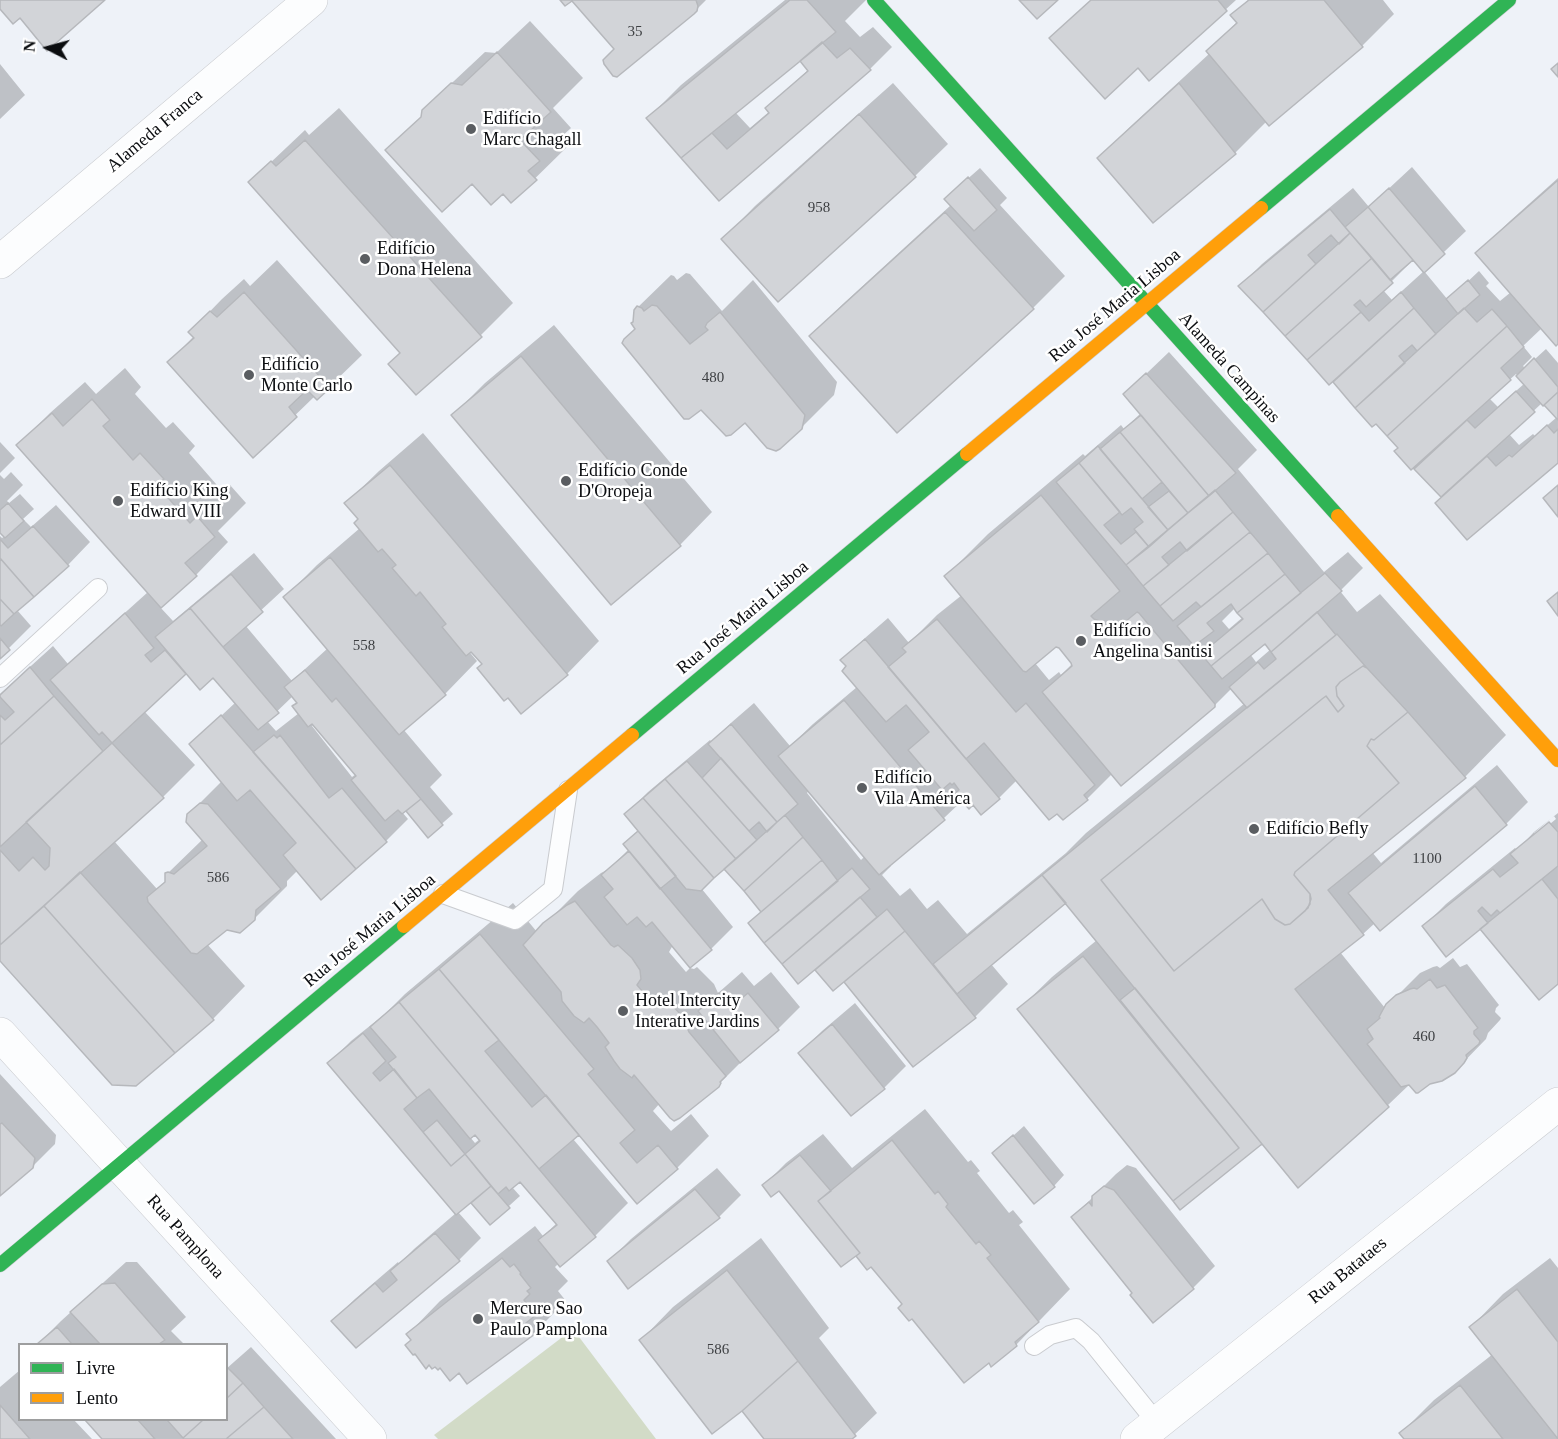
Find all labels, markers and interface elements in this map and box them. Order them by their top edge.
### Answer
north arrow [18,18,78,78]
house number: 35 [628,23,642,41]
text: N [21,39,39,53]
street label: Alameda Franca [103,85,207,177]
place label: Edifício Marc Chagall [483,108,581,150]
marker: Edifício Marc Chagall [464,122,478,136]
house number: 958 [808,199,830,217]
place label: Edifício Dona Helena [377,238,471,280]
street label: Rua José Maria Lisboa [1045,245,1185,367]
marker: Edifício Dona Helena [358,252,372,266]
street label: Alameda Campinas [1174,308,1284,428]
place label: Edifício Monte Carlo [261,354,352,397]
marker: Edifício Monte Carlo [242,368,256,382]
house number: 480 [702,369,724,387]
place label: Edifício Conde D'Oropeja [578,460,687,502]
marker: Edifício Conde D'Oropeja [559,474,573,488]
place label: Edifício King Edward VIII [130,480,228,522]
marker: Edifício King Edward VIII [111,494,125,508]
street label: Rua José Maria Lisboa [673,557,813,679]
place label: Edifício Angelina Santisi [1093,620,1212,662]
marker: Edifício Angelina Santisi [1074,634,1088,648]
house number: 558 [353,637,375,655]
place label: Edifício Vila América [874,767,970,810]
marker: Edifício Vila América [855,781,869,795]
place label: Edifício Befly [1266,818,1368,840]
marker: Edifício Befly [1247,822,1261,836]
house number: 1100 [1412,850,1442,868]
house number: 586 [207,869,229,887]
street label: Rua José Maria Lisboa [300,870,440,992]
place label: Hotel Intercity Interative Jardins [635,990,759,1032]
marker: Hotel Intercity Interative Jardins [616,1004,630,1018]
house number: 460 [1413,1028,1435,1046]
street label: Rua Pamplona [142,1191,228,1283]
street label: Rua Batataes [1304,1233,1392,1309]
place label: Mercure Sao Paulo Pamplona [490,1298,607,1340]
marker: Mercure Sao Paulo Pamplona [471,1312,485,1326]
house number: 586 [707,1341,729,1359]
legend [18,1343,228,1421]
text: Livre [76,1358,115,1378]
text: Lento [76,1388,118,1408]

